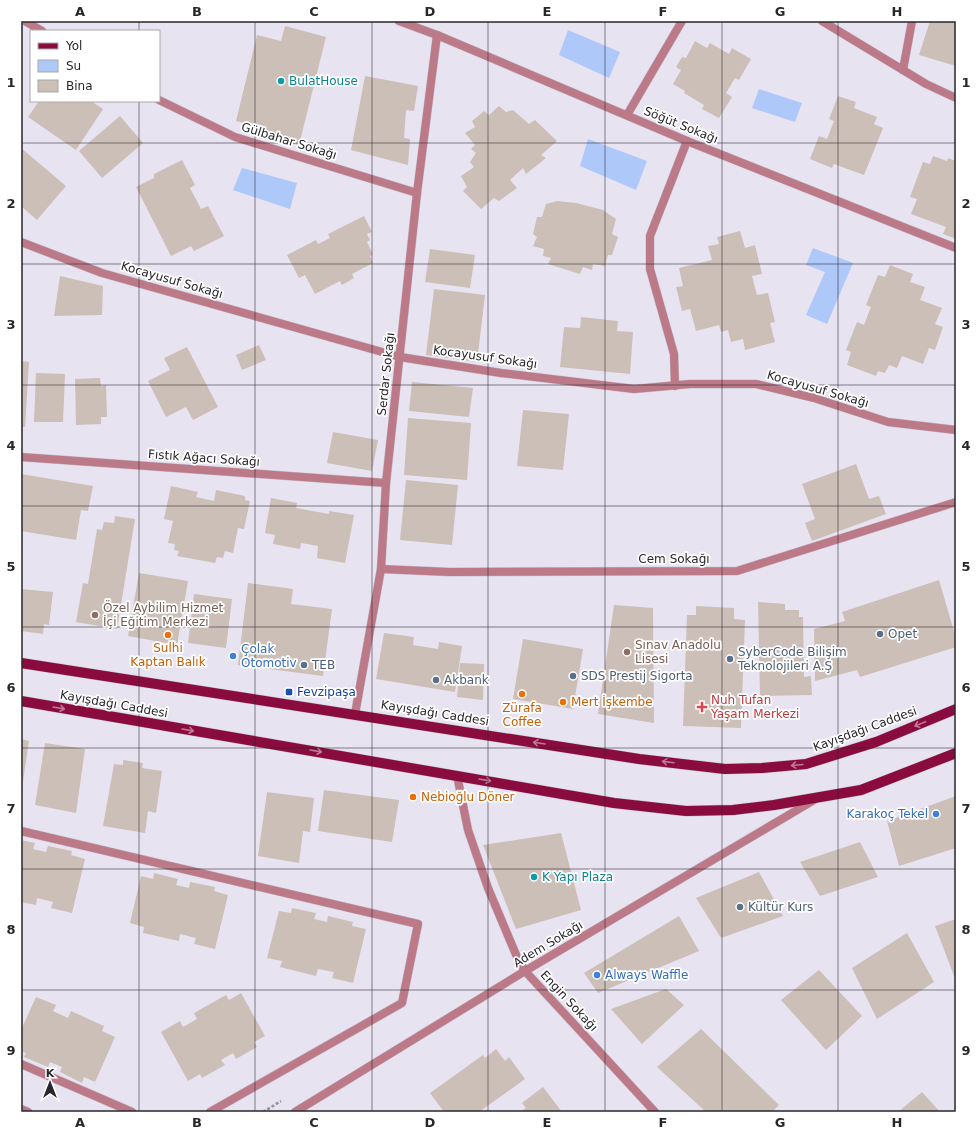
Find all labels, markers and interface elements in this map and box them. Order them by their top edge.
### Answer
text: A [75,4,85,19]
text: B [192,4,202,19]
text: C [309,4,319,19]
text: D [425,4,436,19]
text: E [543,4,551,19]
text: F [659,4,667,19]
text: G [775,4,785,19]
text: H [892,4,902,19]
legend [30,30,160,102]
text: Yol [65,39,82,53]
text: Su [66,59,81,73]
place label: BulatHouse [289,74,358,88]
text: 1 [6,75,16,90]
text: 1 [961,75,971,90]
marker: BulatHouse [276,76,286,86]
text: Bina [66,79,93,93]
street label: Söğüt Sokağı [642,104,720,146]
street label: Gülbahar Sokağı [240,120,338,162]
text: 2 [6,196,16,211]
text: 2 [961,196,971,211]
street label: Kocayusuf Sokağı [120,259,224,301]
text: 3 [6,317,16,332]
text: 3 [961,317,971,332]
street label: Serdar Sokağı [375,332,397,416]
street label: Kocayusuf Sokağı [432,343,538,371]
street label: Kocayusuf Sokağı [766,368,870,410]
text: 4 [6,438,16,453]
text: 4 [961,438,971,453]
street label: Fıstık Ağacı Sokağı [148,447,260,469]
street label: Cem Sokağı [638,552,710,566]
text: 5 [6,559,16,574]
text: 5 [961,559,971,574]
place label: Özel Aybilim Hizmet İçi Eğitim Merkezi [103,599,224,629]
marker: Özel Aybilim Hizmet İçi Eğitim Merkezi [90,610,100,620]
place label: Opet [888,627,917,641]
marker: Opet [875,629,885,639]
marker: Sulhi Kaptan Balık [163,630,173,640]
place label: Sınav Anadolu Lisesi [635,638,721,666]
place label: Sulhi Kaptan Balık [130,641,206,669]
place label: Çolak Otomotiv [241,642,297,670]
place label: SyberCode Bilişim Teknolojileri A.Ş [737,645,847,673]
marker: Sınav Anadolu Lisesi [622,647,632,657]
marker: Çolak Otomotiv [228,651,238,661]
marker: SyberCode Bilişim Teknolojileri A.Ş [725,654,735,664]
place label: TEB [311,658,335,672]
marker: TEB [299,660,309,670]
place label: SDS Prestij Sigorta [581,669,693,683]
marker: SDS Prestij Sigorta [568,671,578,681]
place label: Akbank [444,673,489,687]
marker: Akbank [431,675,441,685]
text: 6 [6,680,16,695]
text: 6 [961,680,971,695]
place label: Fevzipaşa [297,685,356,699]
marker: Fevzipaşa [284,687,294,697]
street label: Kayışdağı Caddesi [59,688,169,720]
marker: Zürafa Coffee [517,689,527,699]
place label: Nuh Tufan Yaşam Merkezi [710,693,799,721]
place label: Mert İşkembe [571,694,653,709]
marker: Mert İşkembe [558,697,568,707]
street label: Kayışdağı Caddesi [380,698,490,728]
place label: Zürafa Coffee [502,701,542,729]
marker: Nuh Tufan Yaşam Merkezi [696,701,708,713]
one-way arrow [53,704,66,712]
street label: Kayışdağı Caddesi [811,704,919,754]
one-way arrow [915,721,927,728]
one-way arrow [181,726,194,734]
one-way arrow [533,739,546,747]
one-way arrow [309,747,322,755]
one-way arrow [662,758,675,766]
one-way arrow [791,761,804,768]
one-way arrow [478,776,491,784]
place label: Nebioğlu Döner [421,790,515,804]
marker: Nebioğlu Döner [408,792,418,802]
text: 7 [6,801,16,816]
text: 7 [961,801,971,816]
place label: Karakoç Tekel [847,807,928,821]
marker: Karakoç Tekel [931,809,941,819]
place label: K Yapı Plaza [542,870,613,884]
marker: K Yapı Plaza [529,872,539,882]
place label: Kültür Kurs [748,900,813,914]
marker: Kültür Kurs [735,902,745,912]
street label: Adem Sokağı [511,918,585,970]
text: 8 [6,922,16,937]
text: 8 [961,922,971,937]
street label: Engin Sokağı [537,968,601,1034]
place label: Always Waffle [605,968,688,982]
marker: Always Waffle [592,970,602,980]
text: 9 [6,1043,16,1058]
text: 9 [961,1043,971,1058]
north arrow [30,1063,70,1103]
text: K [46,1067,55,1080]
text: A [75,1115,85,1130]
text: B [192,1115,202,1130]
text: C [309,1115,319,1130]
text: D [425,1115,436,1130]
text: E [543,1115,551,1130]
text: F [659,1115,667,1130]
text: G [775,1115,785,1130]
text: H [892,1115,902,1130]

